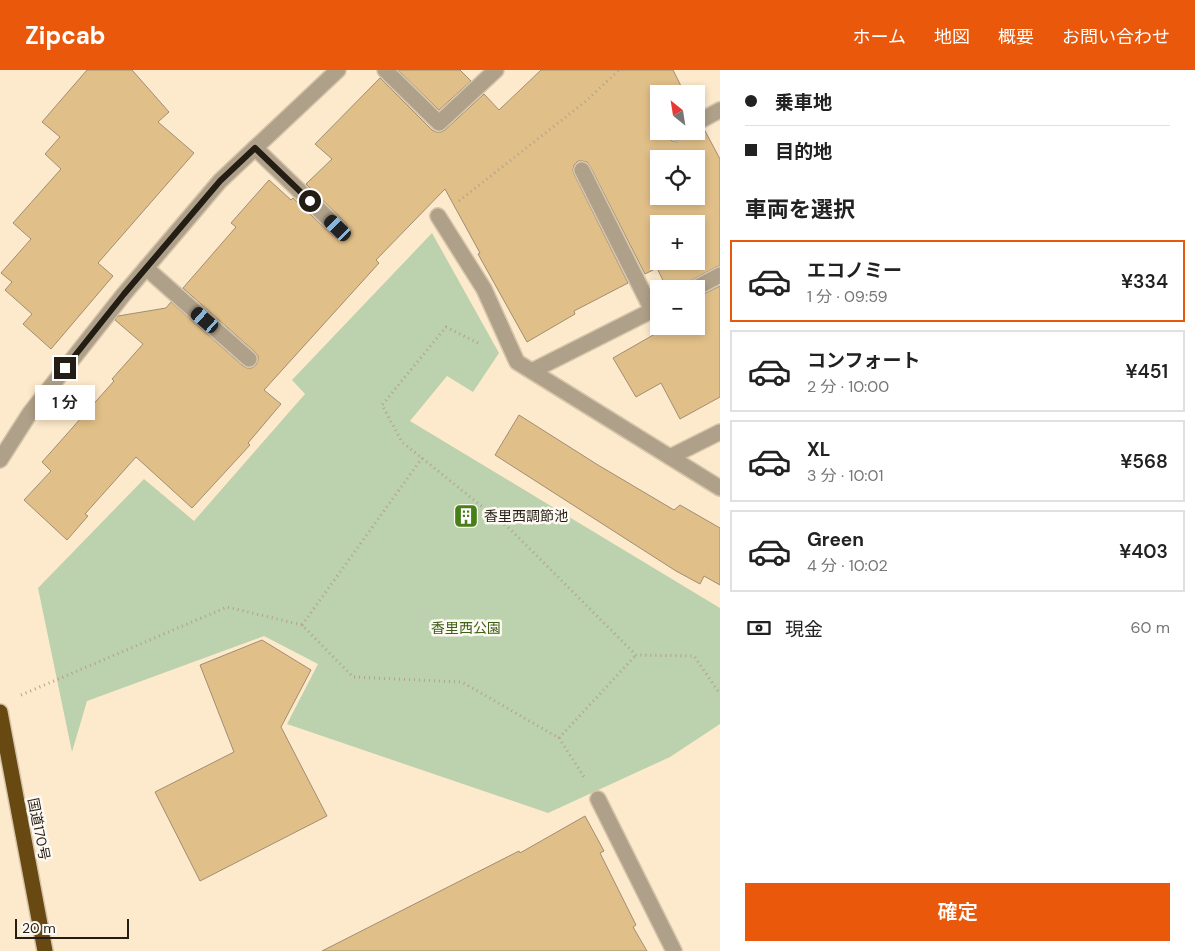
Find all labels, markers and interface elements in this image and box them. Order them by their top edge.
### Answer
text: Zipcab [25,20,106,51]
text: ホーム [853,25,906,49]
text: 地図 [934,25,970,49]
text: 概要 [998,25,1034,49]
text: お問い合わせ [1062,25,1170,49]
north arrow [650,85,705,140]
map controls [650,85,705,335]
text: 乗車地 [775,90,832,115]
text: 目的地 [775,139,832,164]
button: locate [650,150,705,205]
route start [299,190,321,212]
text: 車両を選択 [745,195,855,224]
car [321,212,354,244]
button: + [650,215,705,270]
text: エコノミー [807,258,902,283]
icon: car [747,259,792,304]
text: ¥334 [1121,269,1168,294]
button: − [650,280,705,335]
text: 1 分 · 09:59 [807,286,888,307]
car [188,304,221,336]
text: コンフォート [807,348,920,373]
icon: car [747,349,792,394]
route end [54,357,76,379]
text: ¥451 [1125,359,1168,384]
text: 2 分 · 10:00 [807,376,889,397]
callout: 1 分 [35,386,95,420]
text: 1 分 [52,392,78,413]
text: XL [807,437,830,462]
icon: car [747,439,792,484]
text: ¥568 [1120,449,1168,474]
text: 3 分 · 10:01 [807,465,884,486]
building icon: 香里西調節池 [453,503,479,529]
place label: 香里西調節池 [484,507,568,525]
text: Green [807,527,864,552]
icon: car [747,529,792,574]
text: ¥403 [1119,539,1168,564]
text: 4 分 · 10:02 [807,555,888,576]
icon: cash [745,614,773,642]
text: 現金 [785,617,823,642]
text: 60 m [1130,617,1170,638]
park label: 香里西公園 [431,619,501,637]
street label: 国道170号 [24,796,54,862]
button: 確定 [745,883,1170,941]
scale bar [15,916,129,939]
text: 20 m [22,919,56,937]

